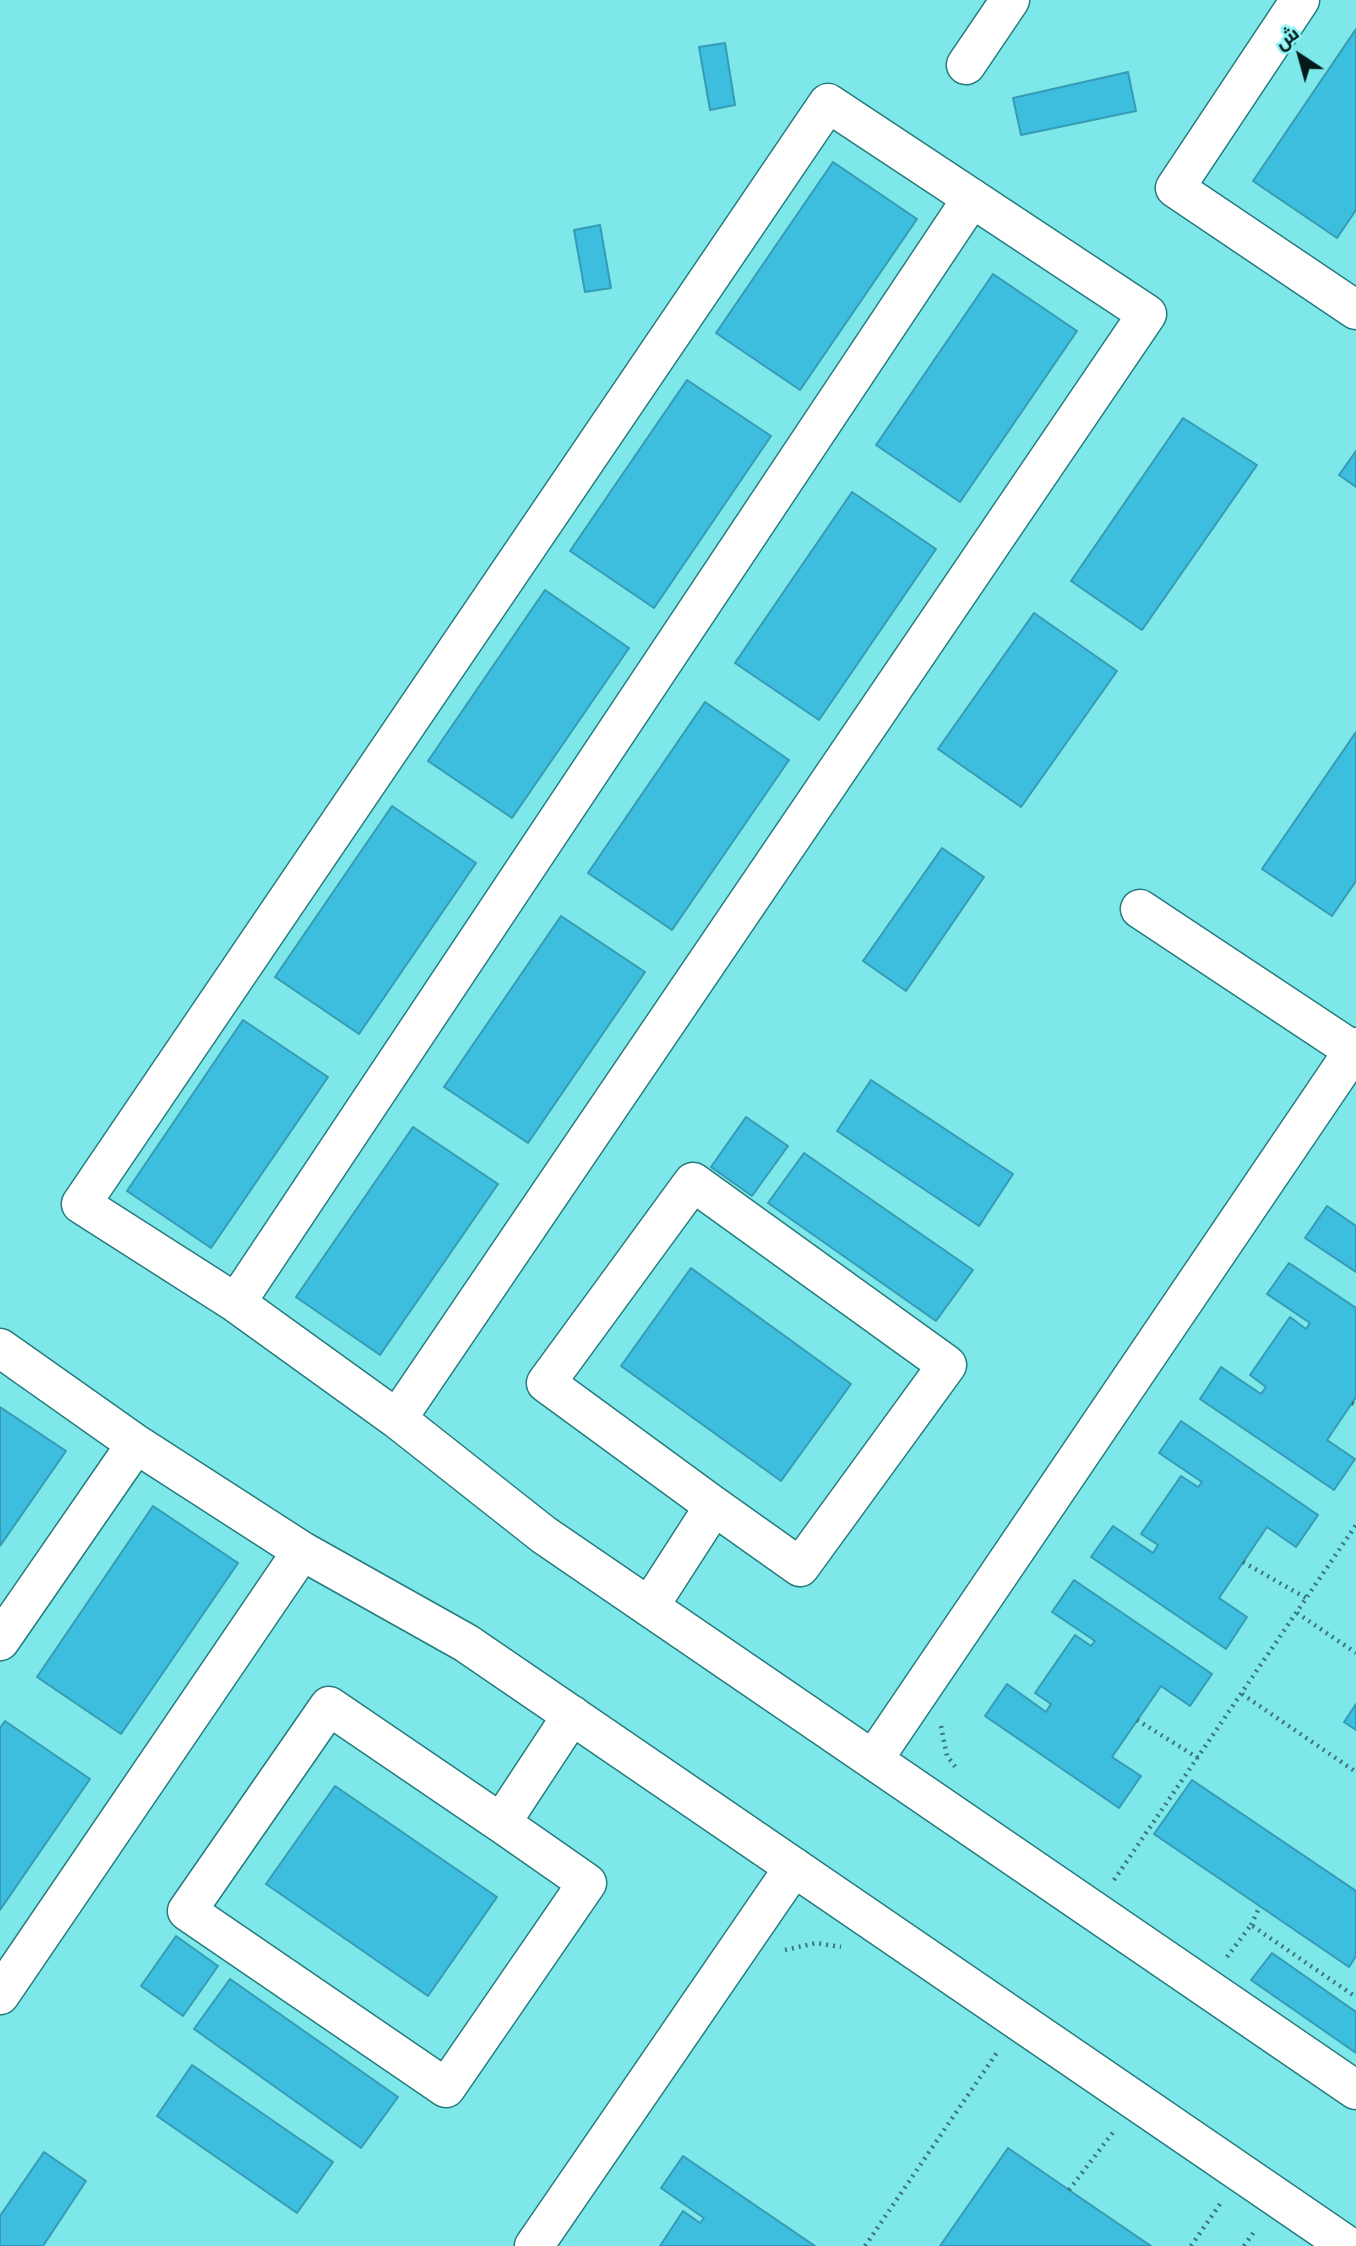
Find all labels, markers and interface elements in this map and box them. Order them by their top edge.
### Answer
north arrow [1265,21,1335,91]
text: ش [1271,22,1305,56]

